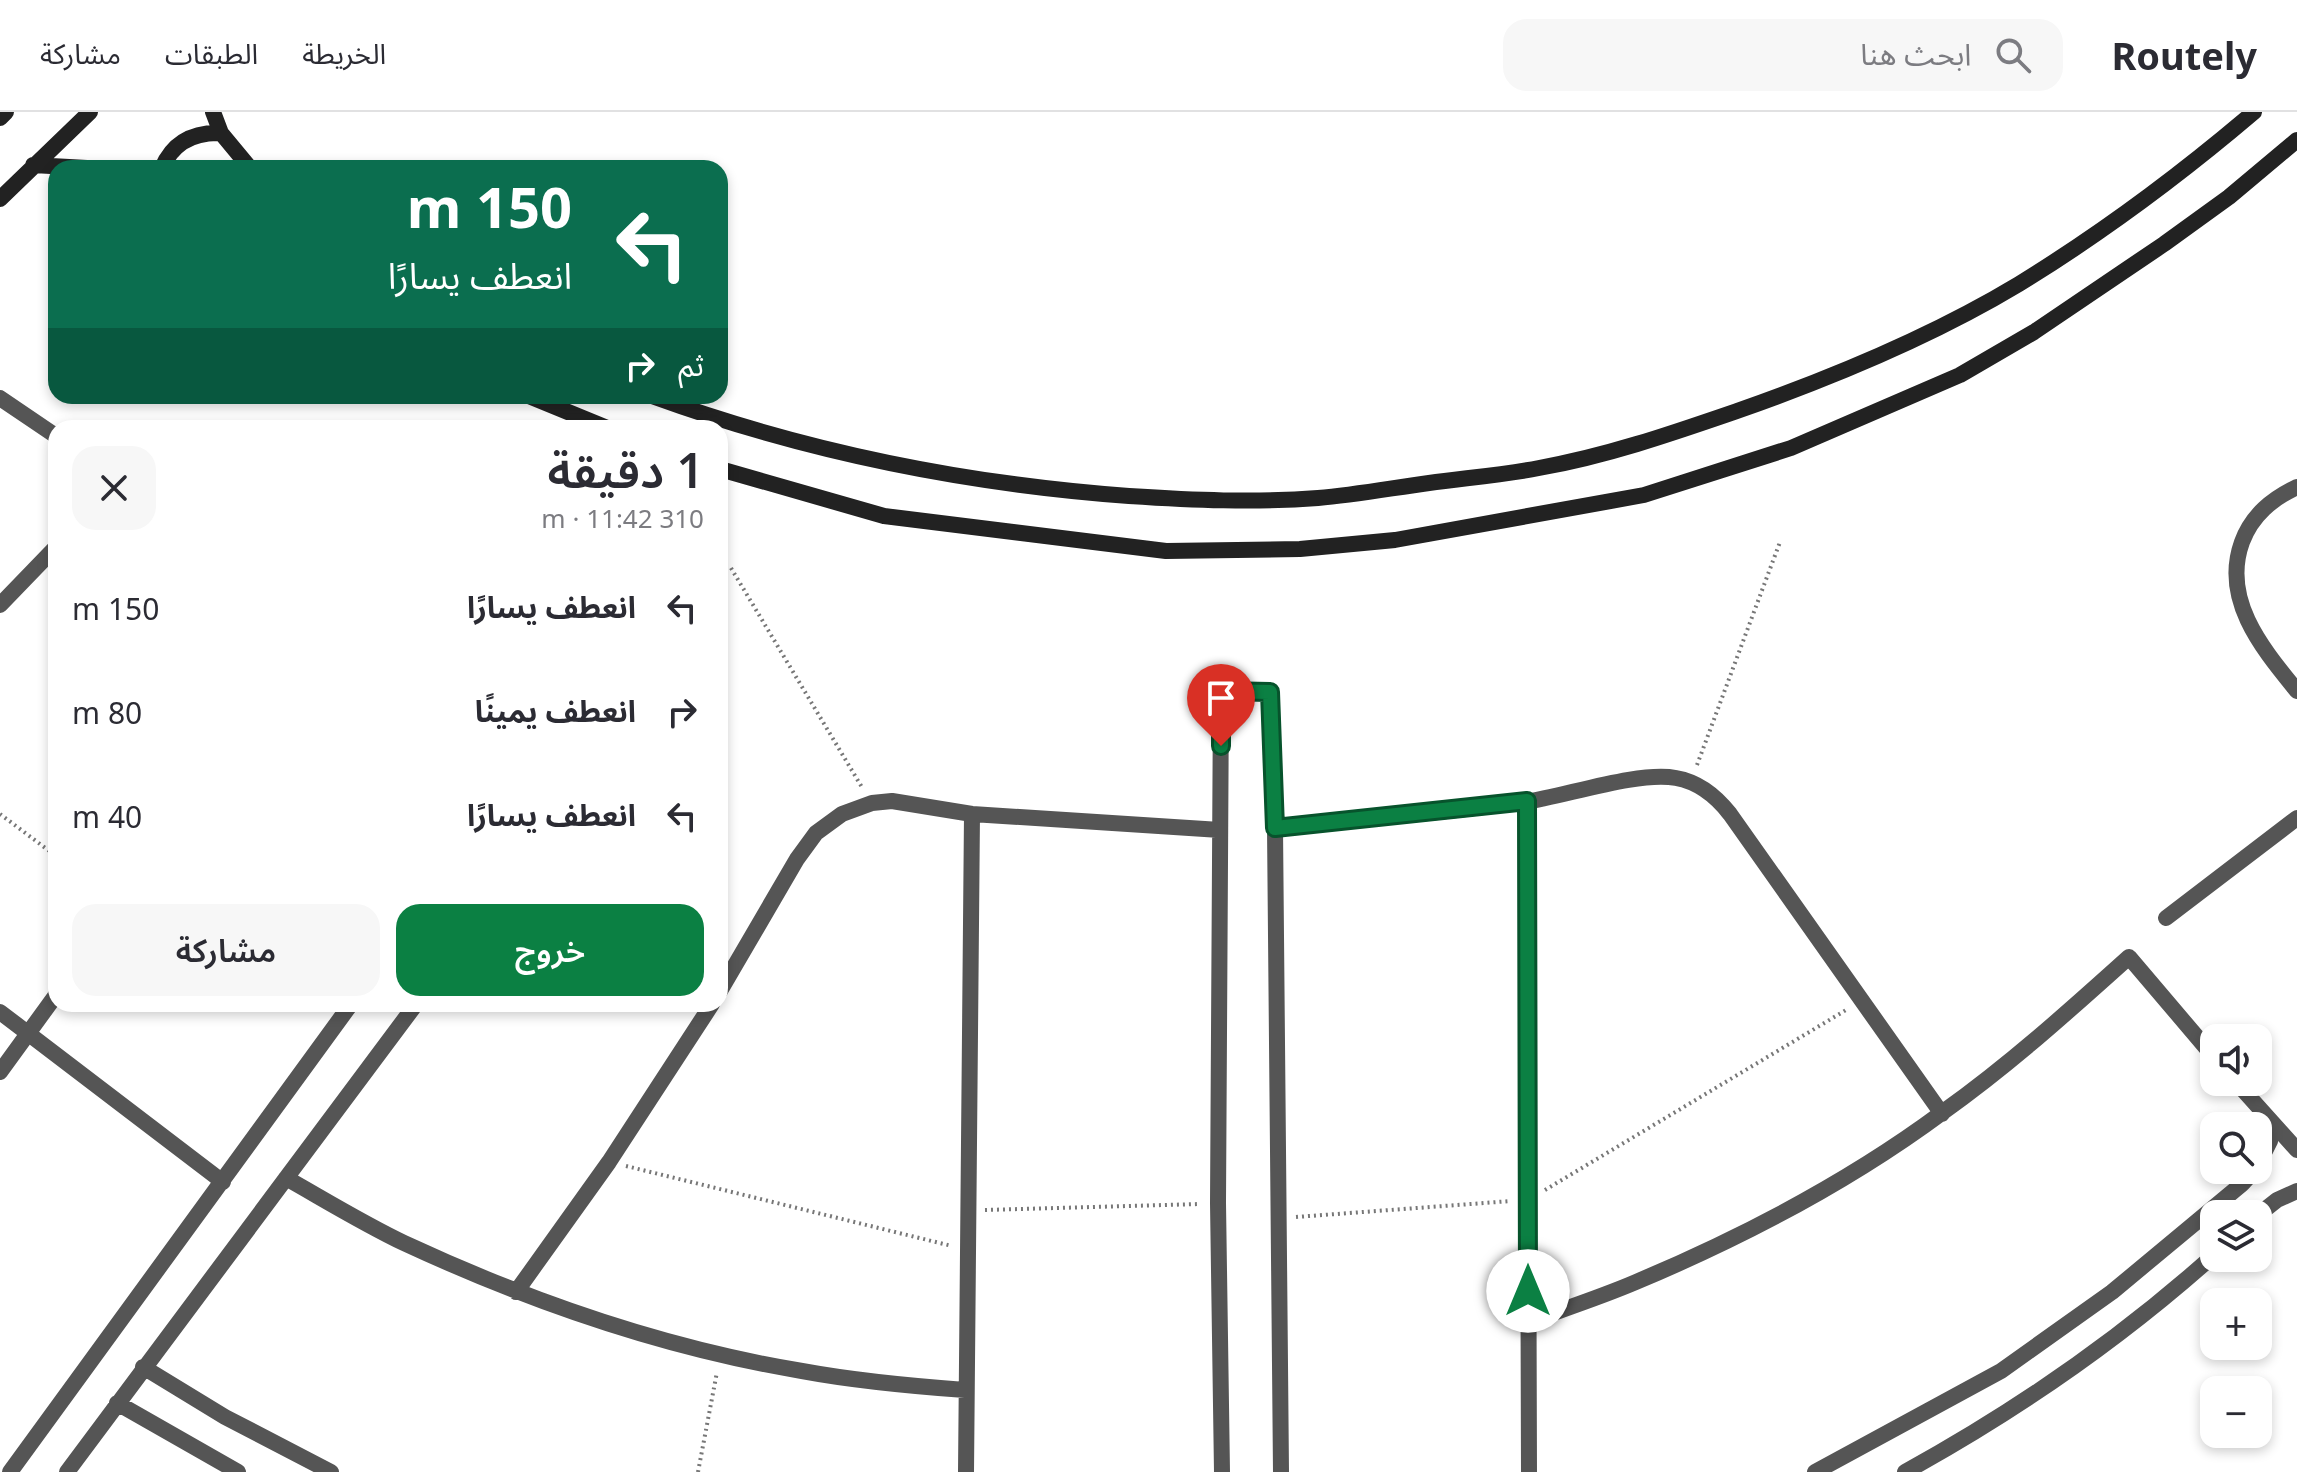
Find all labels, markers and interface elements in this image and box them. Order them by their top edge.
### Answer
search box [1503,19,2063,91]
text: Routely [2111,29,2257,81]
text: ابحث هنا [1860,33,1971,74]
icon: search [1991,33,2035,77]
text: مشاركة [40,34,121,72]
text: الطبقات [165,34,258,72]
text: الخريطة [302,34,386,72]
text: 150 m [407,168,572,244]
icon: left [600,192,704,296]
text: انعطف يسارًا [388,251,572,300]
icon: right [618,344,662,388]
text: ثم [678,344,704,385]
text: 1 دقيقة [548,437,704,502]
button: close [72,446,156,530]
text: 310 m · 11:42 [541,500,704,536]
text: انعطف يسارًا [467,586,636,627]
icon: left [660,586,704,630]
text: 150 m [72,588,159,629]
pin [1187,664,1255,746]
icon: arrive [1199,676,1243,720]
text: انعطف يمينًا [475,690,636,731]
icon: right [660,690,704,734]
text: 80 m [72,692,142,733]
text: انعطف يسارًا [467,794,636,835]
icon: left [660,794,704,838]
text: 40 m [72,796,142,837]
button: مشاركة [72,904,380,996]
button: خروج [396,904,704,996]
map controls [2200,1024,2272,1448]
button: sound [2200,1024,2272,1096]
button: search [2200,1112,2272,1184]
button: layers [2200,1200,2272,1272]
position arrow [1486,1249,1570,1333]
button: + [2200,1288,2272,1360]
button: − [2200,1376,2272,1448]

